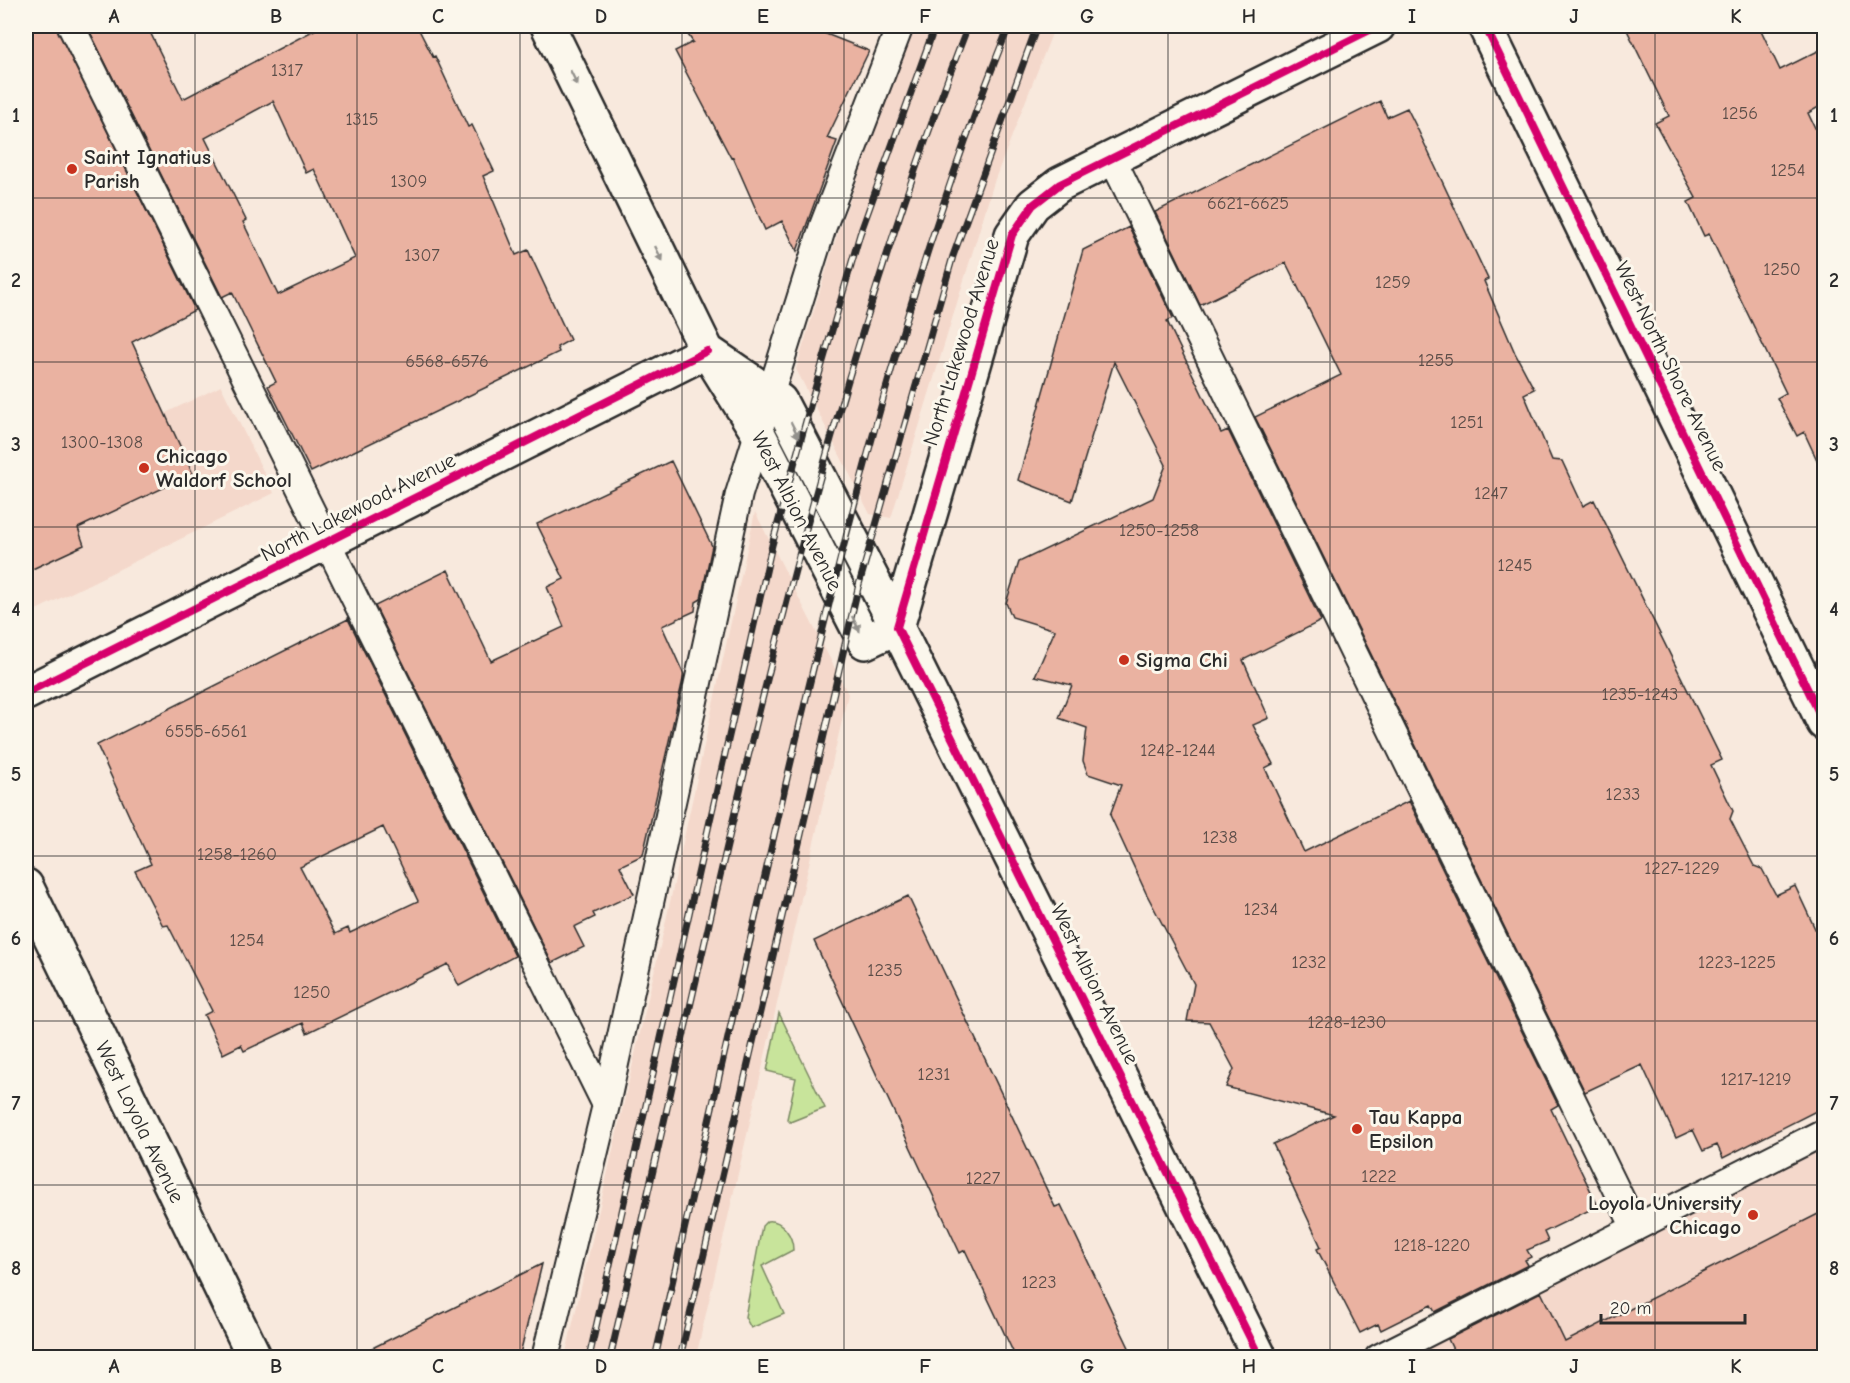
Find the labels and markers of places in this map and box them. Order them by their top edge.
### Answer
place label: Saint Ignatius Parish [84,145,211,193]
marker: Saint Ignatius Parish [65,162,79,176]
place label: Chicago Waldorf School [156,444,292,492]
marker: Chicago Waldorf School [137,461,151,475]
place label: Sigma Chi [1136,648,1228,672]
marker: Sigma Chi [1117,653,1131,667]
place label: Tau Kappa Epsilon [1369,1105,1462,1153]
marker: Tau Kappa Epsilon [1350,1122,1364,1136]
place label: Loyola University Chicago [1588,1191,1741,1239]
marker: Loyola University Chicago [1746,1208,1760,1222]

